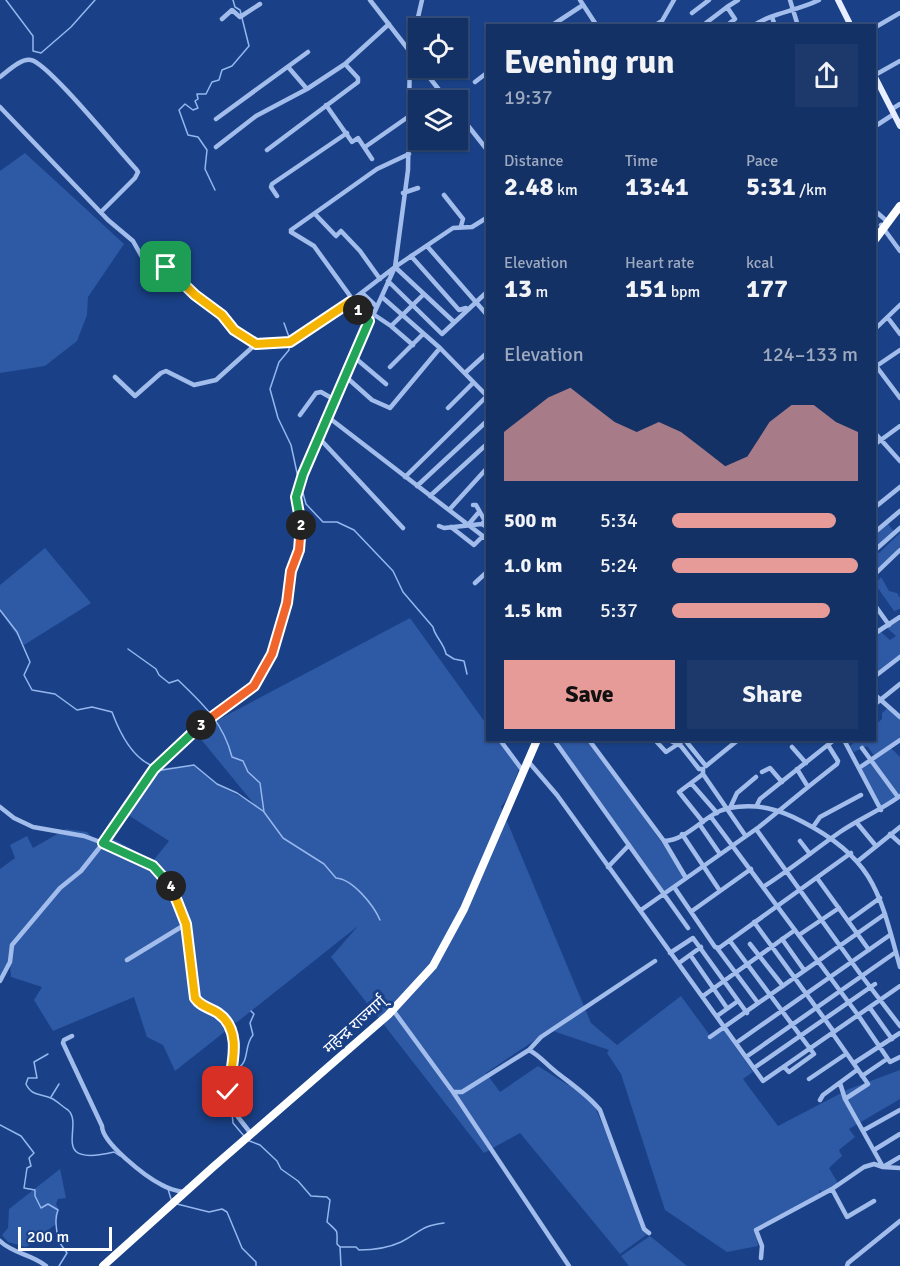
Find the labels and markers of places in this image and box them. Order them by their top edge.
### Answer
pin [140,241,191,292]
pin: 1 [343,295,373,325]
pin: 2 [286,510,316,540]
pin: 3 [186,710,216,740]
pin: 4 [156,871,186,901]
pin [202,1066,253,1117]

